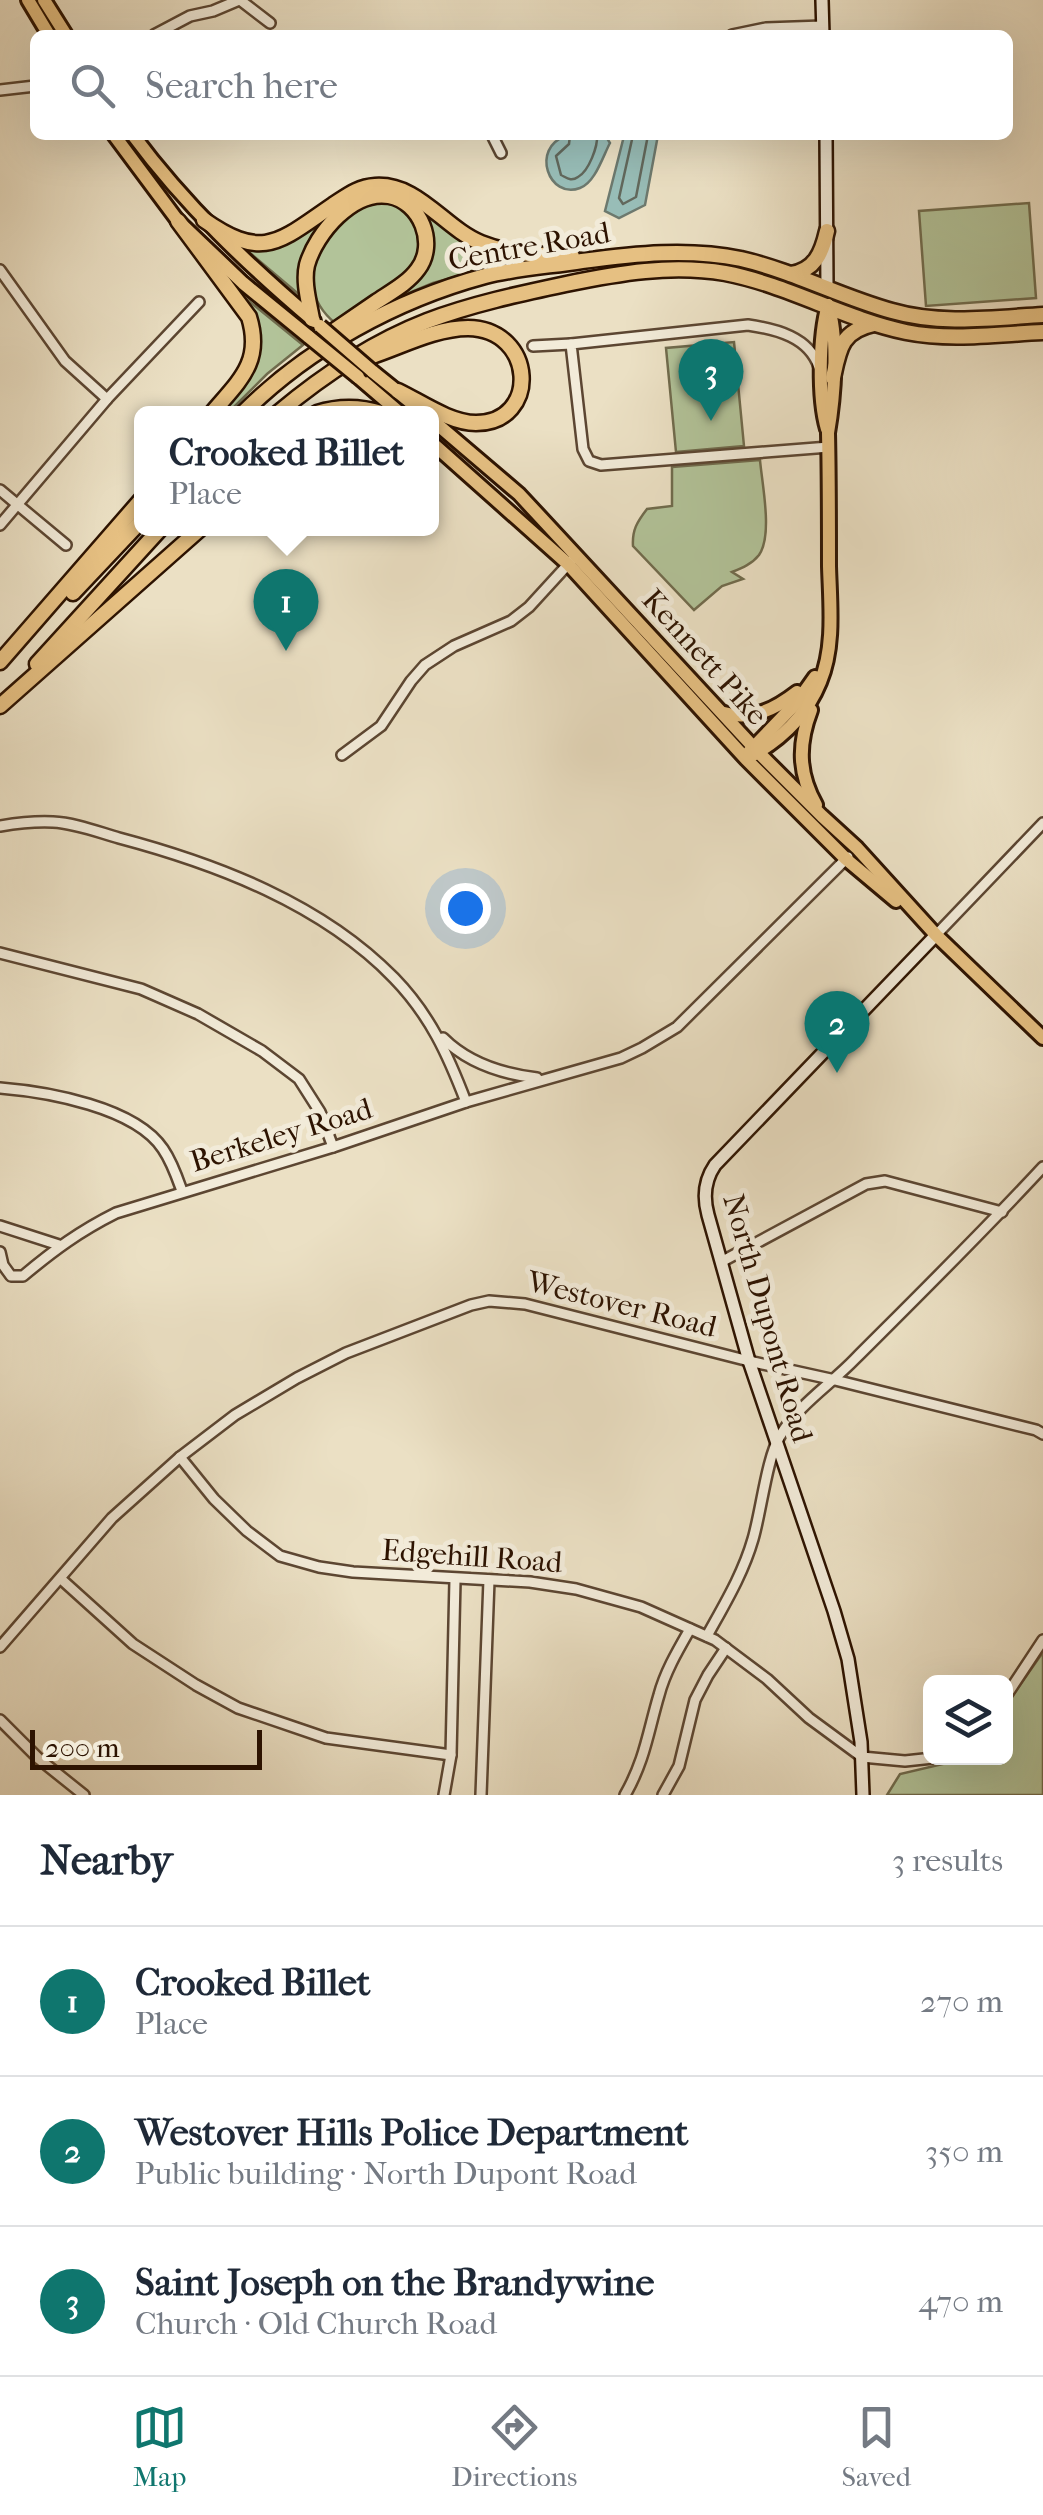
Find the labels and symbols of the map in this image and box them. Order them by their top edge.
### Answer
street label: Centre Road [445,215,613,278]
pin: 3 [678,338,744,421]
pin: 1 [254,568,318,651]
street label: Kennett Pike [635,582,775,732]
your location [440,883,491,934]
pin: 2 [804,990,870,1073]
street label: Berkeley Road [186,1091,377,1180]
street label: North Dupont Road [715,1190,820,1447]
street label: Westover Road [523,1264,721,1345]
street label: Edgehill Road [381,1533,564,1580]
scale bar [30,1725,262,1770]

